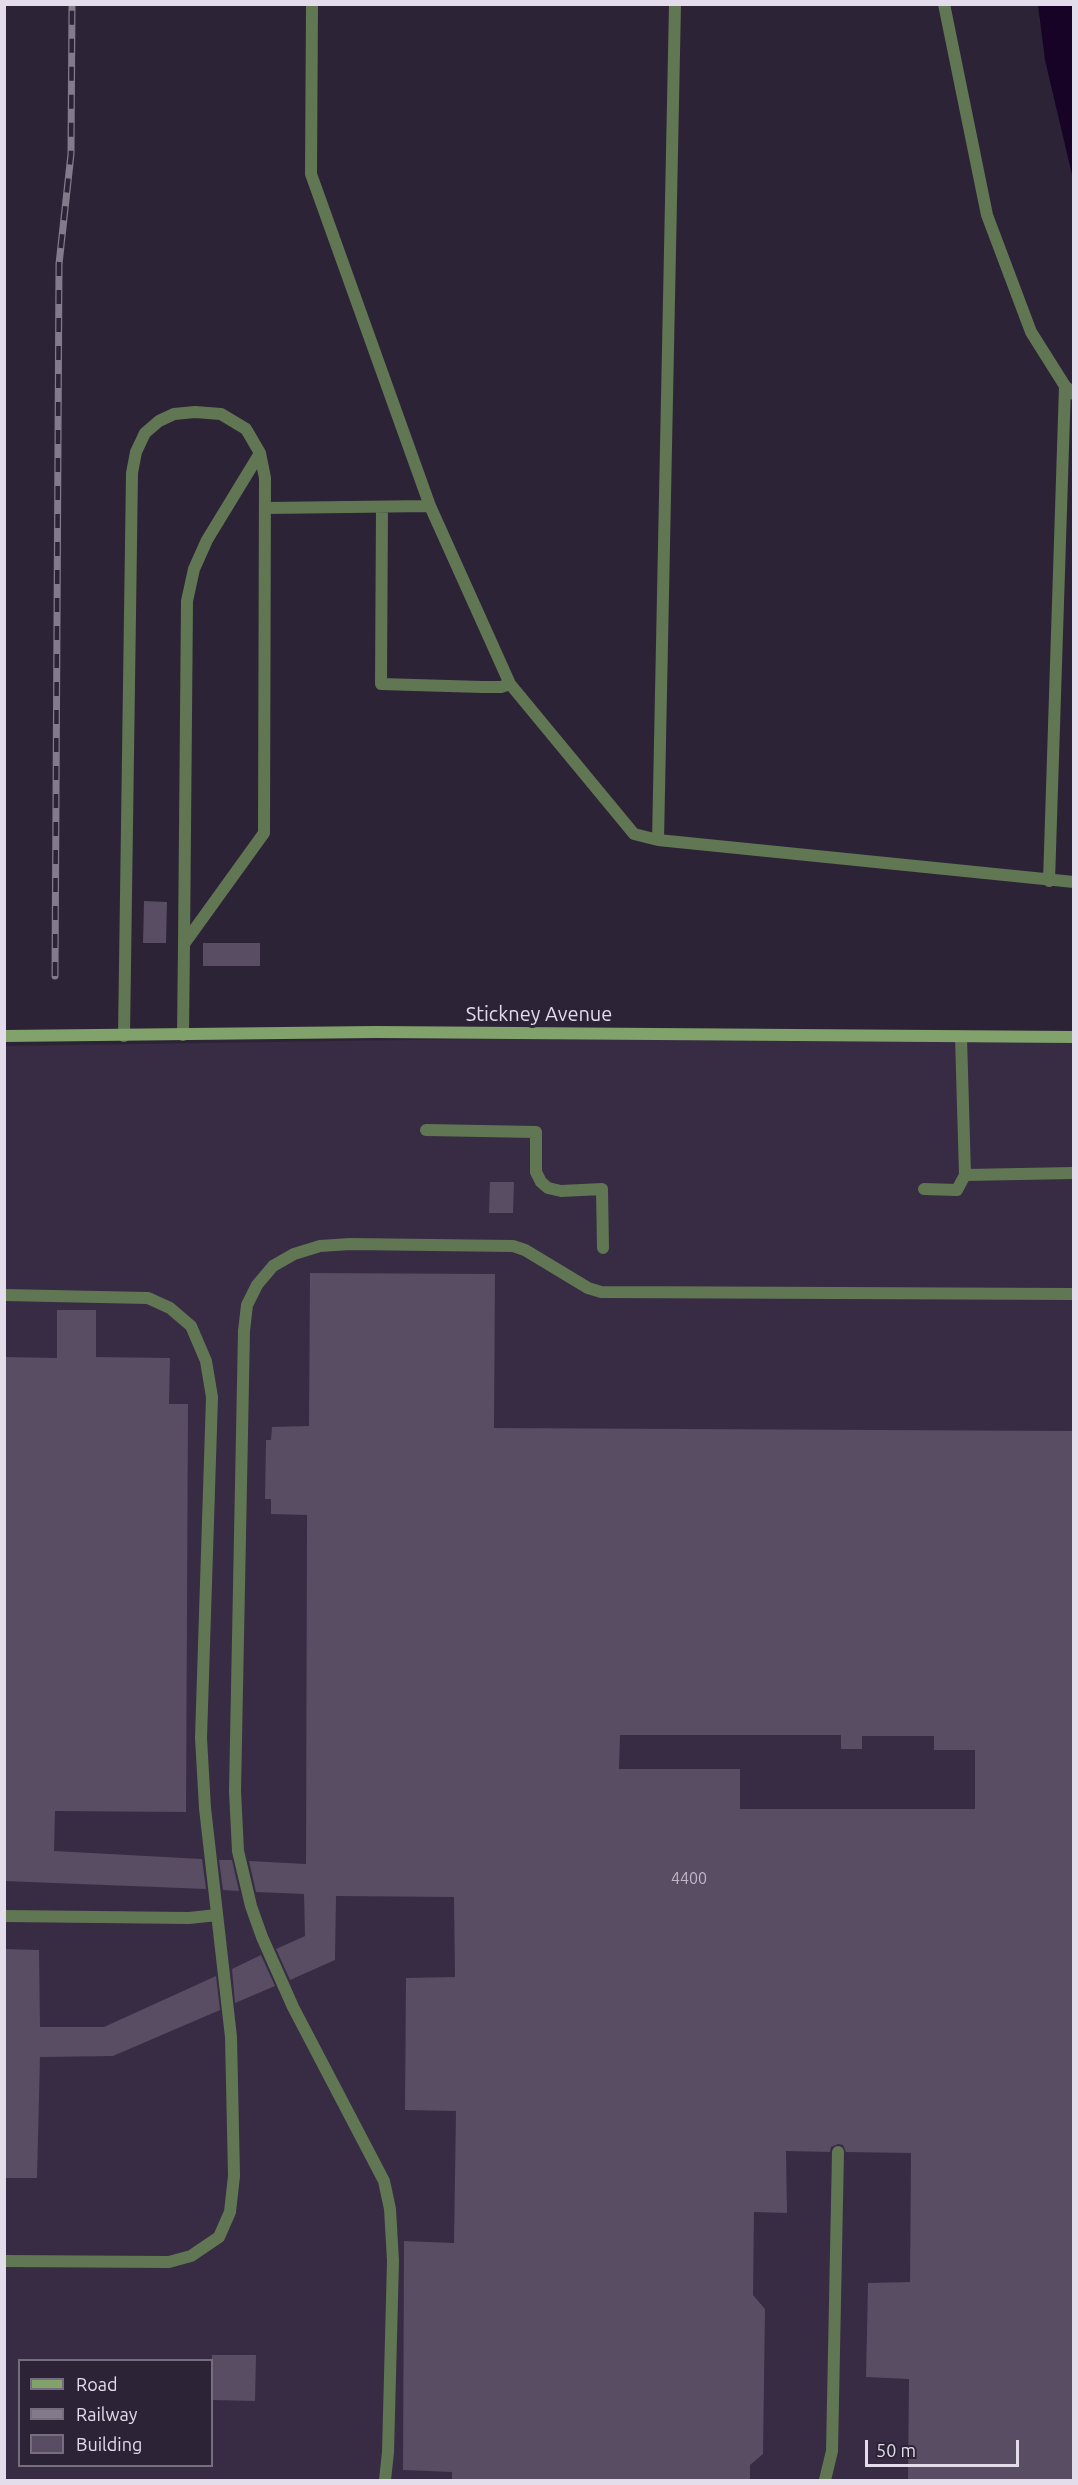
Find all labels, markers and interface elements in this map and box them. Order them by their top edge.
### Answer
street label: Stickney Avenue [466,1002,612,1026]
house number: 4400 [671,1869,707,1889]
legend [18,2359,213,2467]
text: Road [76,2374,118,2394]
text: Railway [76,2404,137,2424]
scale bar [868,2428,1022,2466]
text: Building [76,2434,142,2454]
text: 50 m [876,2440,916,2460]

